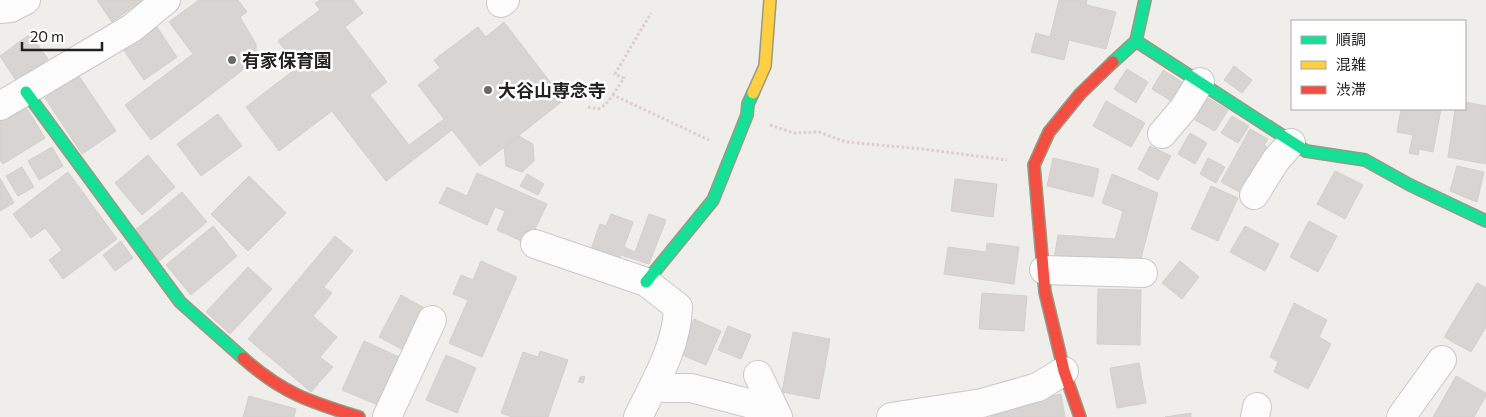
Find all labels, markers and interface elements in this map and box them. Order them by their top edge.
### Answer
scale bar [22,20,102,52]
legend [1291,20,1466,110]
text: 20 m [30,27,64,45]
text: 順調 [1336,30,1366,48]
place label: 有家保育園 [242,49,332,71]
marker: 有家保育園 [226,54,238,66]
text: 混雑 [1336,55,1366,73]
place label: 大谷山専念寺 [498,79,606,101]
text: 渋滞 [1336,80,1366,98]
marker: 大谷山専念寺 [482,84,494,96]

